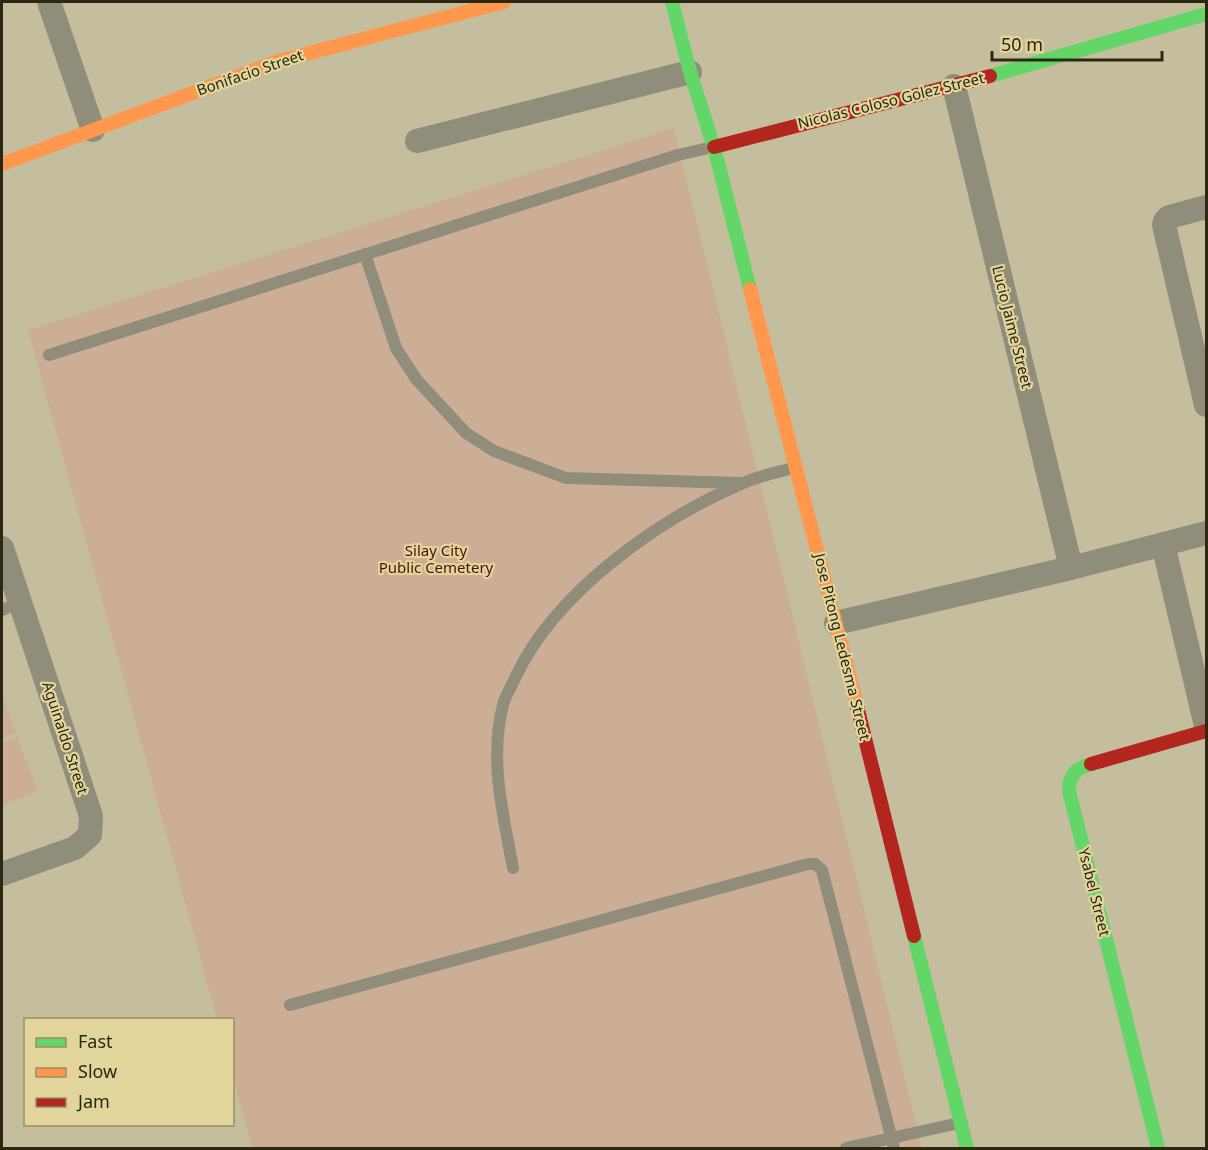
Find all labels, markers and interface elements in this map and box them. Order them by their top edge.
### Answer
scale bar [992,24,1162,62]
text: 50 m [1001,32,1043,56]
street label: Bonifacio Street [194,44,306,100]
street label: Nicolas Coloso Golez Street [795,67,987,133]
street label: Lucio Jaime Street [988,263,1038,391]
park label: Silay City Public Cemetery [379,540,494,577]
street label: Jose Pitong Ledesma Street [810,549,876,743]
street label: Aguinaldo Street [38,679,94,797]
street label: Ysabel Street [1074,845,1116,939]
legend [24,1018,234,1126]
text: Fast [78,1029,113,1053]
text: Slow [78,1059,117,1083]
text: Jam [76,1089,110,1113]

